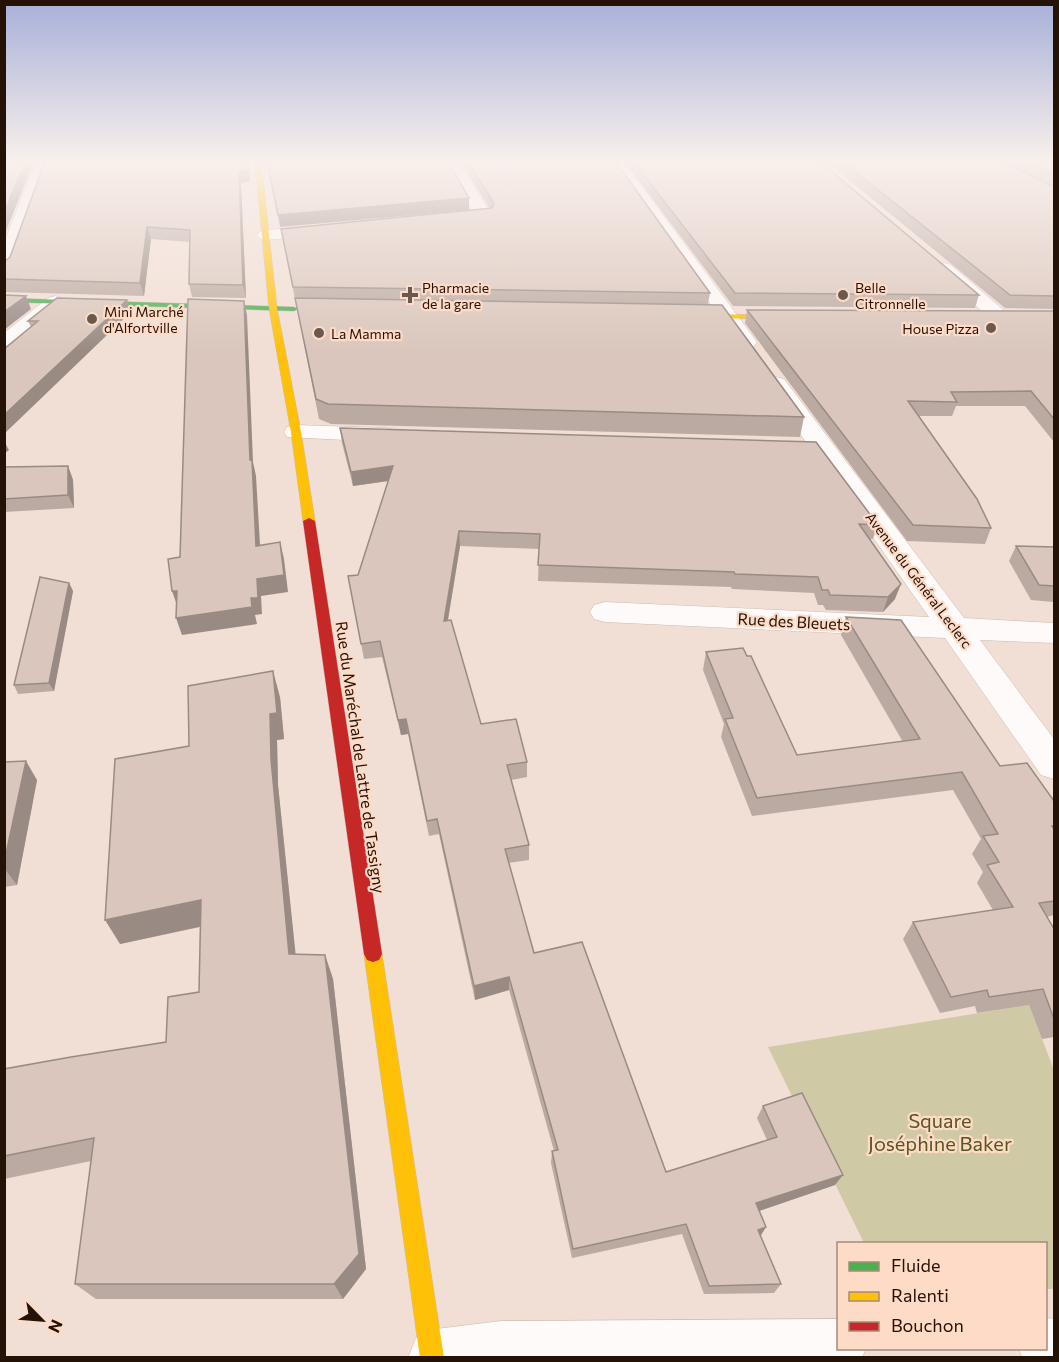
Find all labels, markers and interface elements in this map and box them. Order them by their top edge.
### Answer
place label: Pharmacie de la gare [422,279,489,312]
place label: Belle Citronnelle [855,279,926,312]
marker: Pharmacie de la gare [403,288,417,302]
marker: Belle Citronnelle [836,288,850,302]
place label: Mini Marché d'Alfortville [104,303,184,336]
marker: Mini Marché d'Alfortville [85,312,99,326]
place label: House Pizza [902,320,979,337]
marker: House Pizza [984,321,998,335]
place label: La Mamma [331,325,401,342]
marker: La Mamma [312,326,326,340]
street label: Avenue du Général Leclerc [862,509,976,651]
street label: Rue des Bleuets [737,609,851,633]
street label: Rue du Maréchal de Lattre de Tassigny [332,620,390,894]
park label: Square Joséphine Baker [868,1108,1012,1155]
legend [837,1242,1047,1350]
text: Fluide [891,1254,940,1276]
text: Ralenti [891,1284,949,1306]
north arrow [12,1290,72,1350]
text: Bouchon [891,1314,964,1336]
text: N [45,1317,67,1336]

